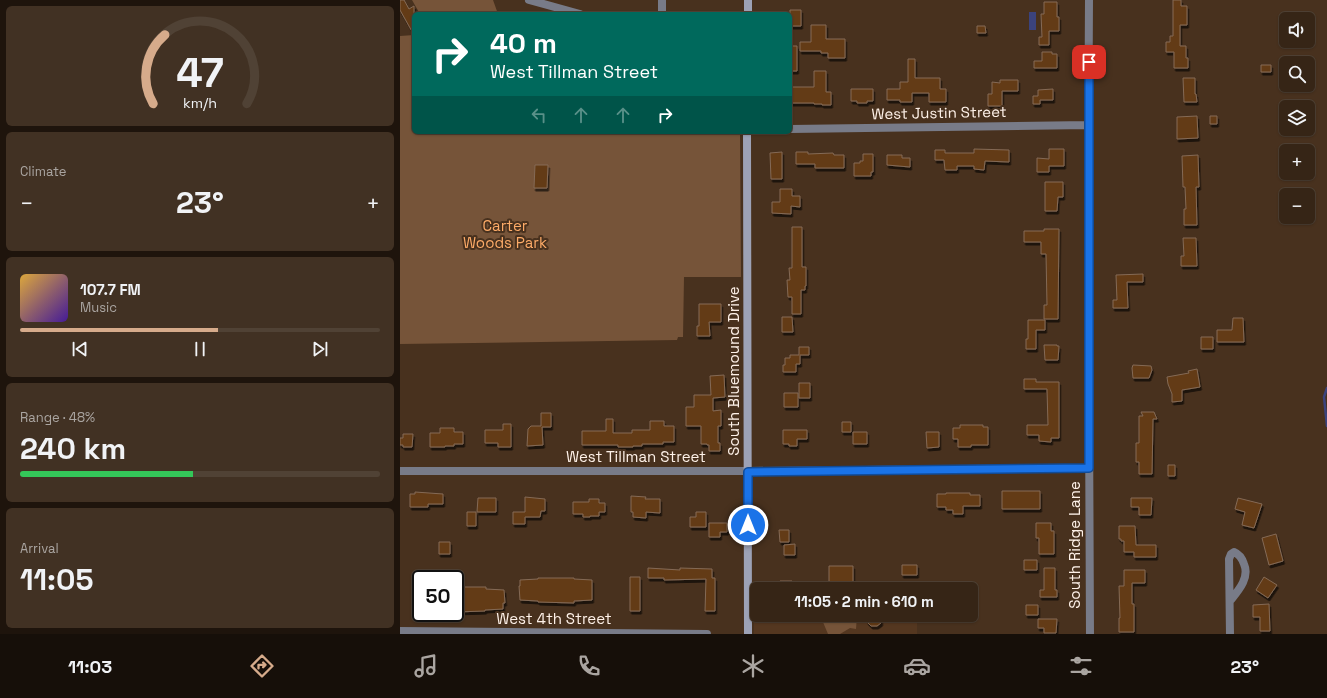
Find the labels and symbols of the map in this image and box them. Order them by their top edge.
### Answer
pin [1072,45,1106,79]
street label: West Justin Street [871,102,1007,123]
park label: Carter Woods Park [463,216,547,252]
street label: South Bluemound Drive [724,286,743,456]
street label: West Tillman Street [566,447,706,466]
street label: South Ridge Lane [1065,481,1084,609]
position arrow [727,504,769,546]
speed limit sign: 50 [412,570,464,622]
street label: West 4th Street [496,609,612,628]

